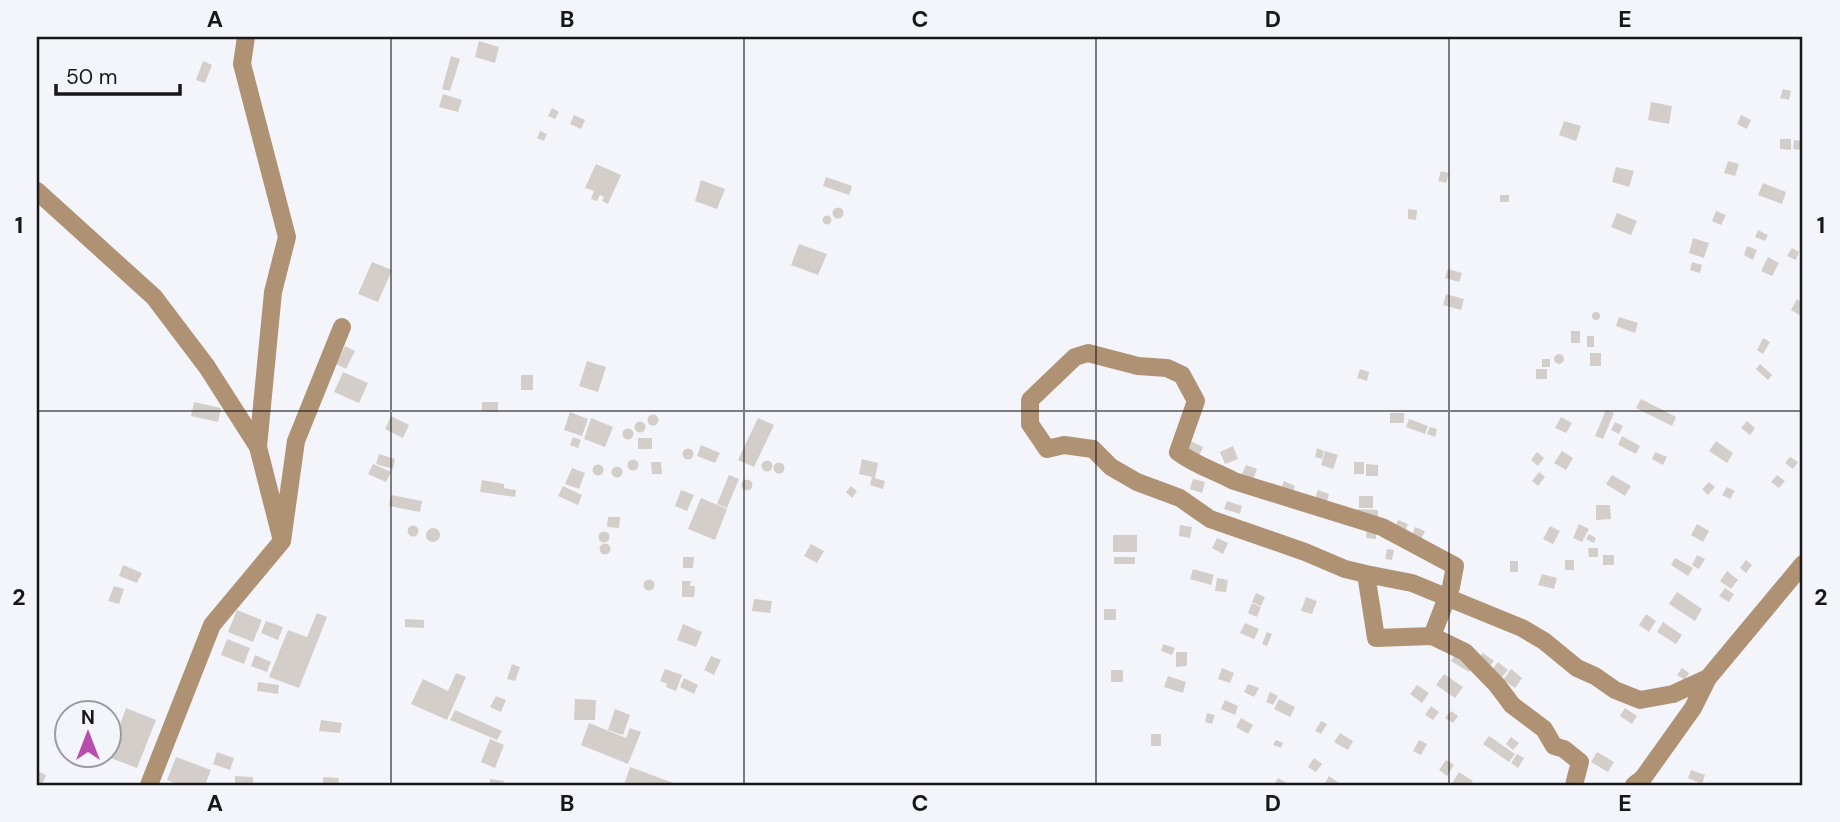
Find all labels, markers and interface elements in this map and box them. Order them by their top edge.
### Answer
text: A [207,4,223,34]
text: B [560,4,574,34]
text: C [912,4,928,34]
text: D [1265,4,1281,34]
text: E [1618,4,1632,34]
scale bar [56,52,180,96]
text: 50 m [66,63,117,91]
text: 1 [15,210,23,240]
text: 1 [1817,210,1825,240]
text: 2 [12,582,26,612]
text: 2 [1814,582,1828,612]
north arrow [52,700,122,770]
text: N [81,705,95,730]
text: A [207,788,223,818]
text: B [560,788,574,818]
text: C [912,788,928,818]
text: D [1265,788,1281,818]
text: E [1618,788,1632,818]

